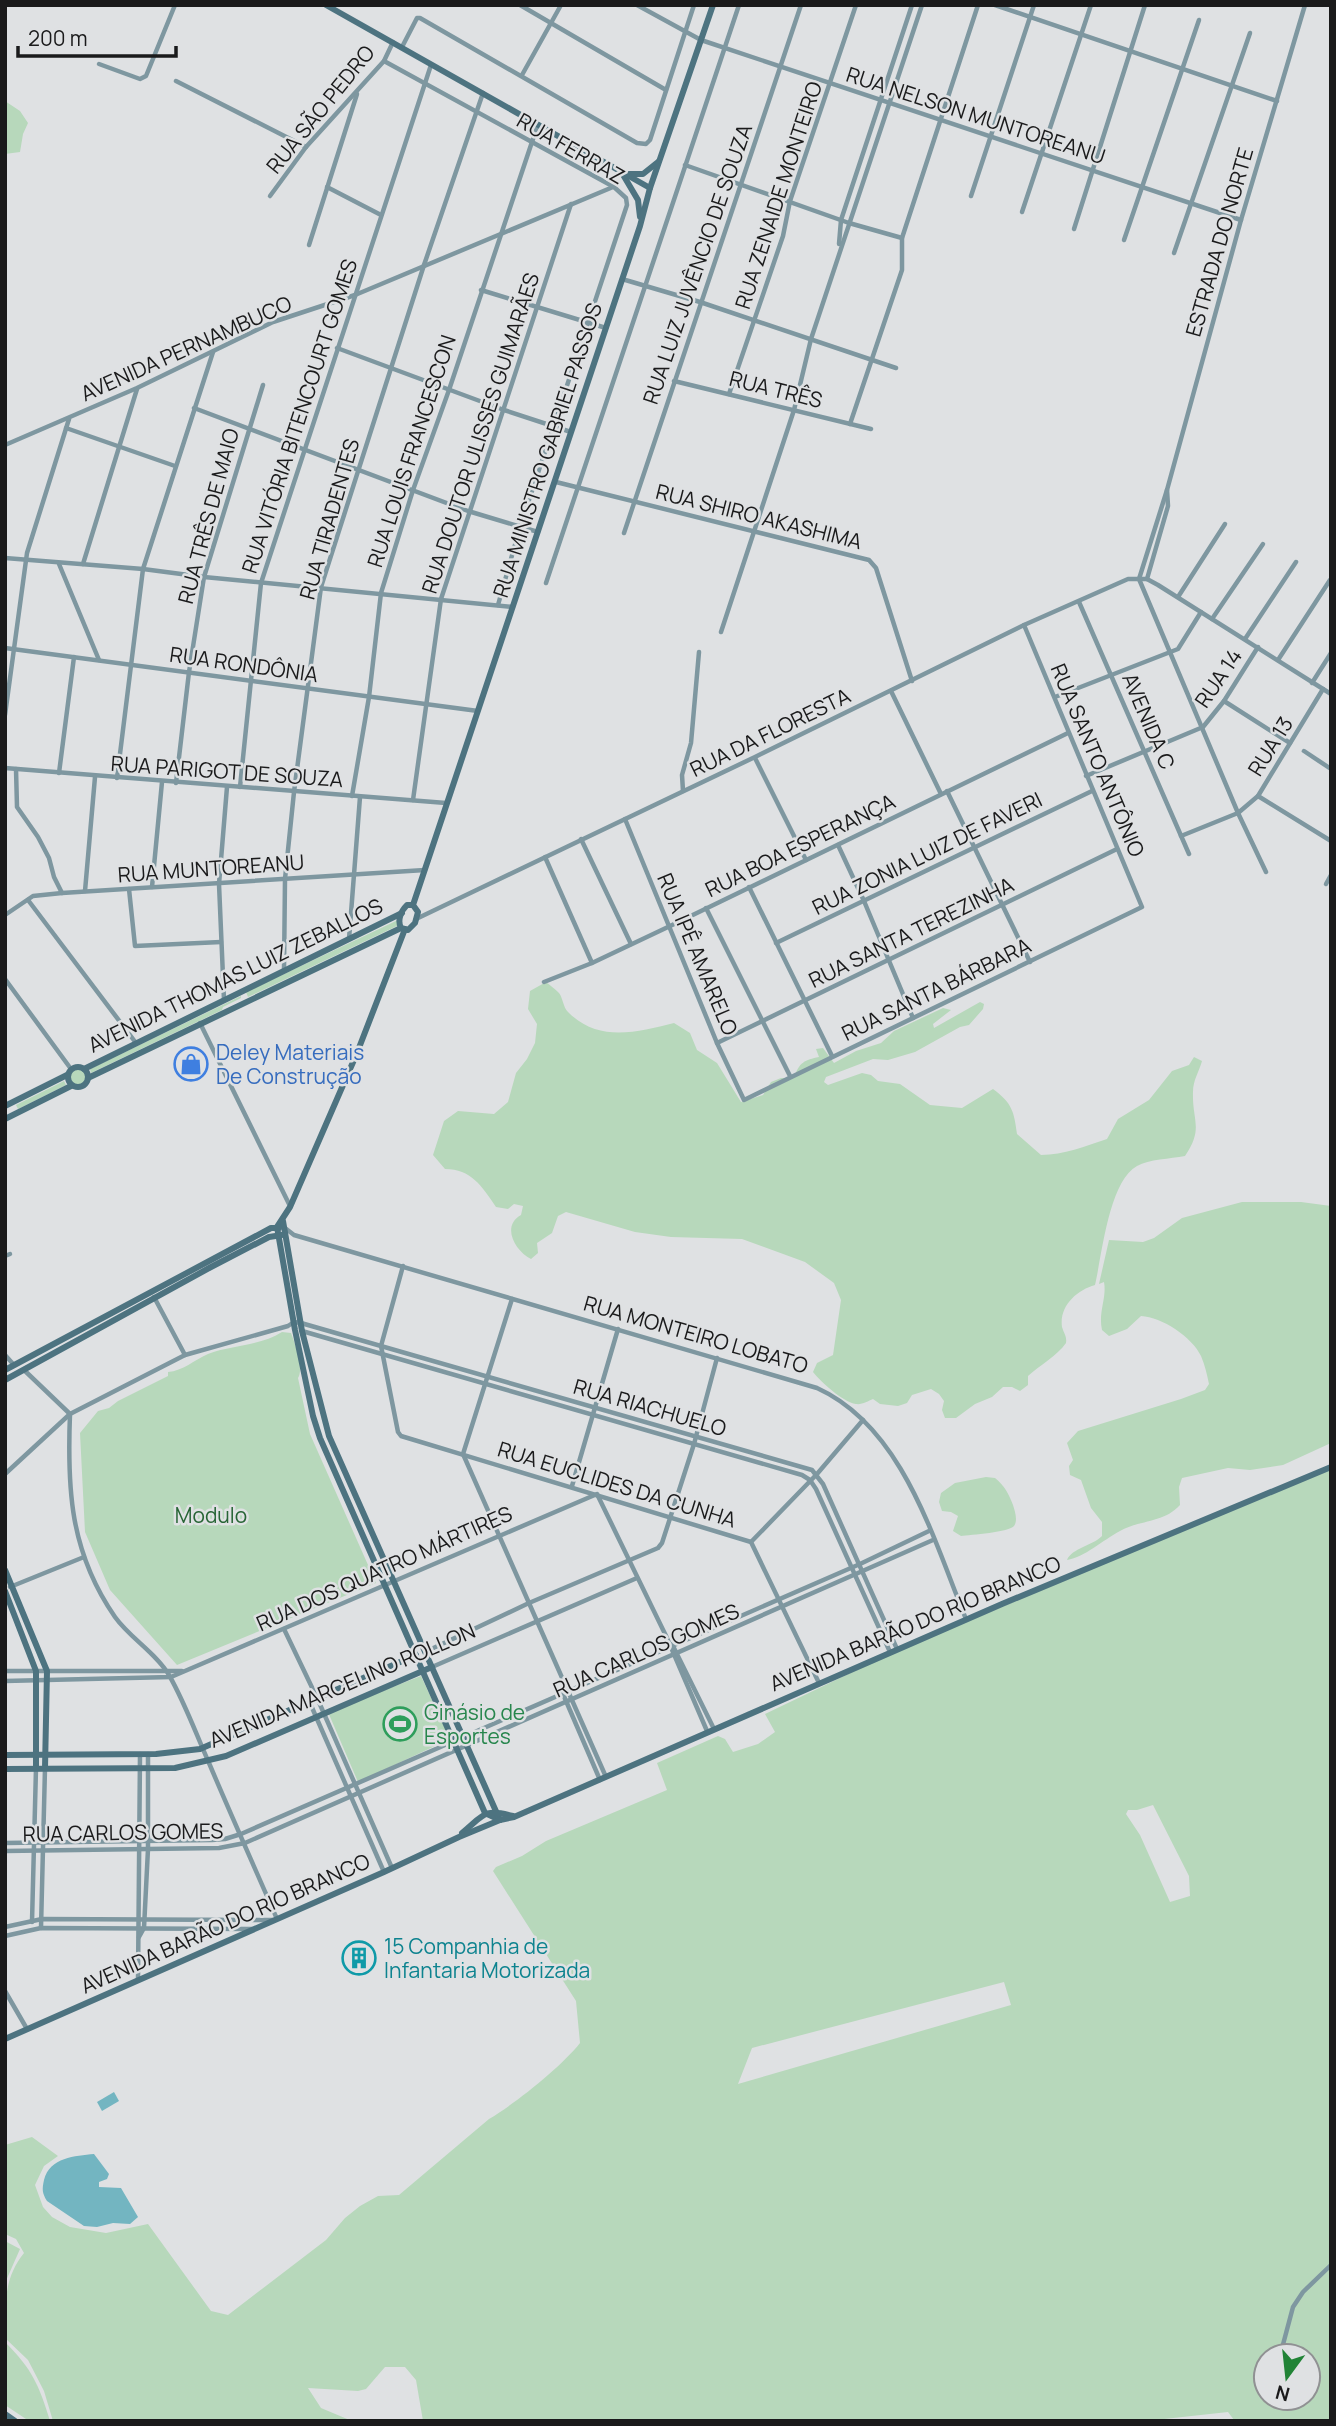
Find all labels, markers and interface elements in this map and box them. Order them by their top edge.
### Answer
scale bar [18,14,175,58]
text: 200 m [28,24,88,52]
street label: RUA SÃO PEDRO [260,39,380,179]
street label: RUA NELSON MUNTOREANU [843,60,1109,170]
street label: RUA ZENAIDE MONTEIRO [728,78,828,312]
street label: RUA FERRAZ [512,106,630,190]
street label: RUA LUIZ JUVÊNCIO DE SOUZA [636,120,758,408]
street label: ESTRADA DO NORTE [1179,144,1259,340]
street label: RUA VITÓRIA BITENCOURT GOMES [235,255,363,577]
street label: RUA DOUTOR ULISSES GUIMARÃES [415,269,545,597]
street label: AVENIDA PERNAMBUCO [76,289,296,407]
street label: RUA MINISTRO GABRIEL PASSOS [486,299,608,601]
street label: RUA LOUIS FRANCESCON [360,331,462,571]
street label: RUA TRÊS [727,364,826,414]
street label: RUA TRÊS DE MAIO [171,425,245,607]
street label: RUA TIRADENTES [293,435,365,603]
street label: RUA SHIRO AKASHIMA [653,477,865,555]
street label: RUA RONDÔNIA [168,640,320,688]
street label: RUA 14 [1188,643,1248,713]
street label: RUA SANTO ANTÔNIO [1045,659,1151,861]
street label: AVENIDA C [1116,669,1182,773]
street label: RUA DA FLORESTA [685,681,855,783]
street label: RUA 13 [1241,711,1299,781]
street label: RUA PARIGOT DE SOUZA [110,749,344,793]
street label: RUA ZONIA LUIZ DE FAVERI [807,785,1047,921]
street label: RUA BOA ESPERANÇA [700,787,900,903]
street label: RUA MUNTOREANU [117,848,305,888]
street label: RUA IPÊ AMARELO [651,869,745,1039]
street label: RUA SANTA TEREZINHA [804,870,1018,994]
street label: AVENIDA THOMAS LUIZ ZEBALLOS [83,891,387,1059]
street label: RUA SANTA BÁRBARA [837,931,1035,1047]
place label: Deley Materiais De Construção [216,1038,364,1090]
shop icon: Deley Materiais De Construção [172,1045,210,1083]
street label: RUA MONTEIRO LOBATO [581,1289,811,1379]
street label: RUA RIACHUELO [570,1372,730,1442]
street label: RUA EUCLIDES DA CUNHA [494,1434,740,1534]
street label: RUA DOS QUATRO MÁRTIRES [252,1499,516,1637]
park label: Modulo [175,1501,247,1529]
street label: AVENIDA BARÃO DO RIO BRANCO [765,1549,1065,1697]
street label: RUA CARLOS GOMES [549,1596,743,1704]
street label: AVENIDA MARCELINO ROLLON [205,1616,479,1754]
place label: Ginásio de Esportes [424,1698,525,1750]
sports icon: Ginásio de Esportes [381,1705,419,1743]
street label: RUA CARLOS GOMES [22,1816,224,1848]
street label: AVENIDA BARÃO DO RIO BRANCO [76,1846,374,2000]
place label: 15 Companhia de Infantaria Motorizada [384,1932,590,1984]
building icon: 15 Companhia de Infantaria Motorizada [340,1939,378,1977]
north arrow [1252,2342,1322,2412]
text: N [1273,2379,1293,2408]

